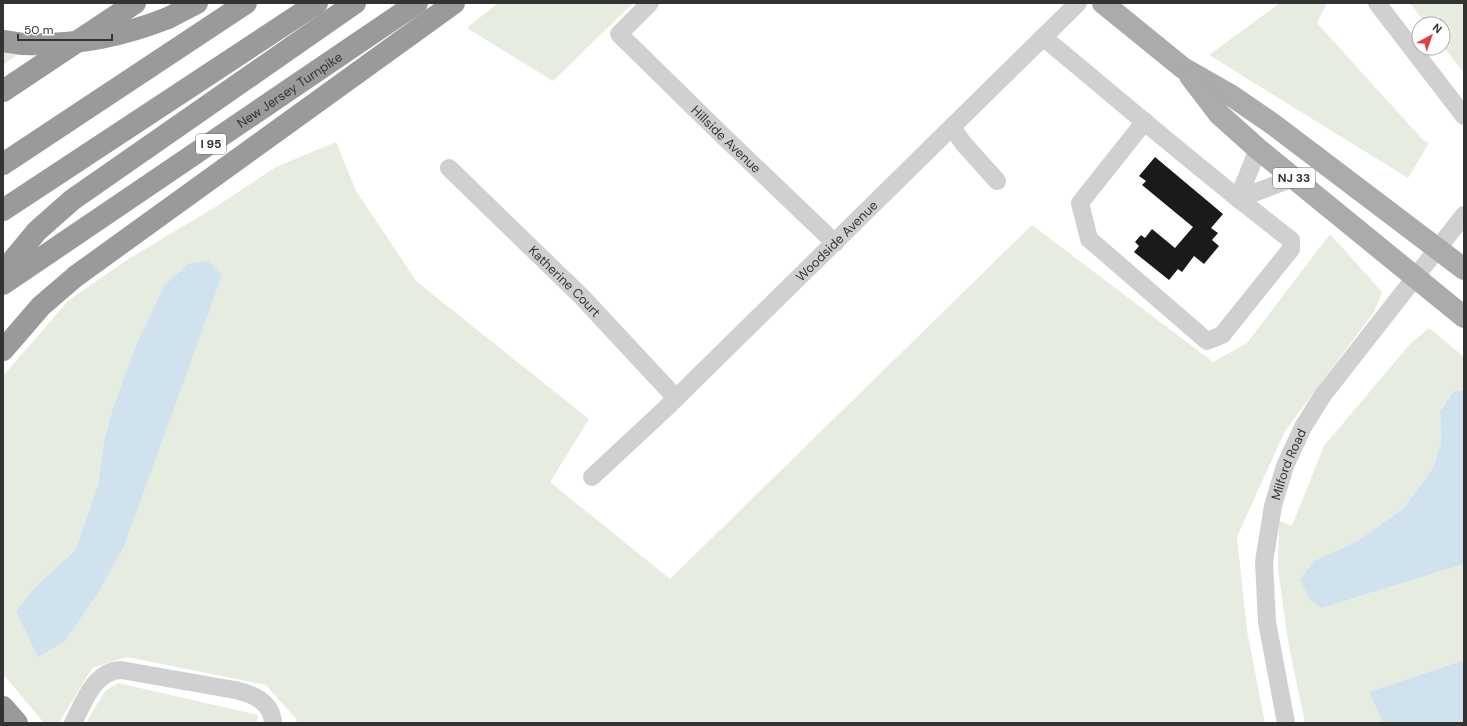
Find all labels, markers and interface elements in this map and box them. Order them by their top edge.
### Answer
scale bar [18,16,112,42]
north arrow [1411,16,1451,56]
text: N [1430,20,1445,36]
text: 50 m [24,22,53,38]
street label: New Jersey Turnpike [233,48,345,131]
street label: Hillside Avenue [688,101,765,177]
road number: I 95 [196,134,226,154]
road number: NJ 33 [1273,168,1315,188]
street label: Woodside Avenue [792,197,881,285]
street label: Katherine Court [525,242,605,320]
street label: Milford Road [1267,426,1310,502]

